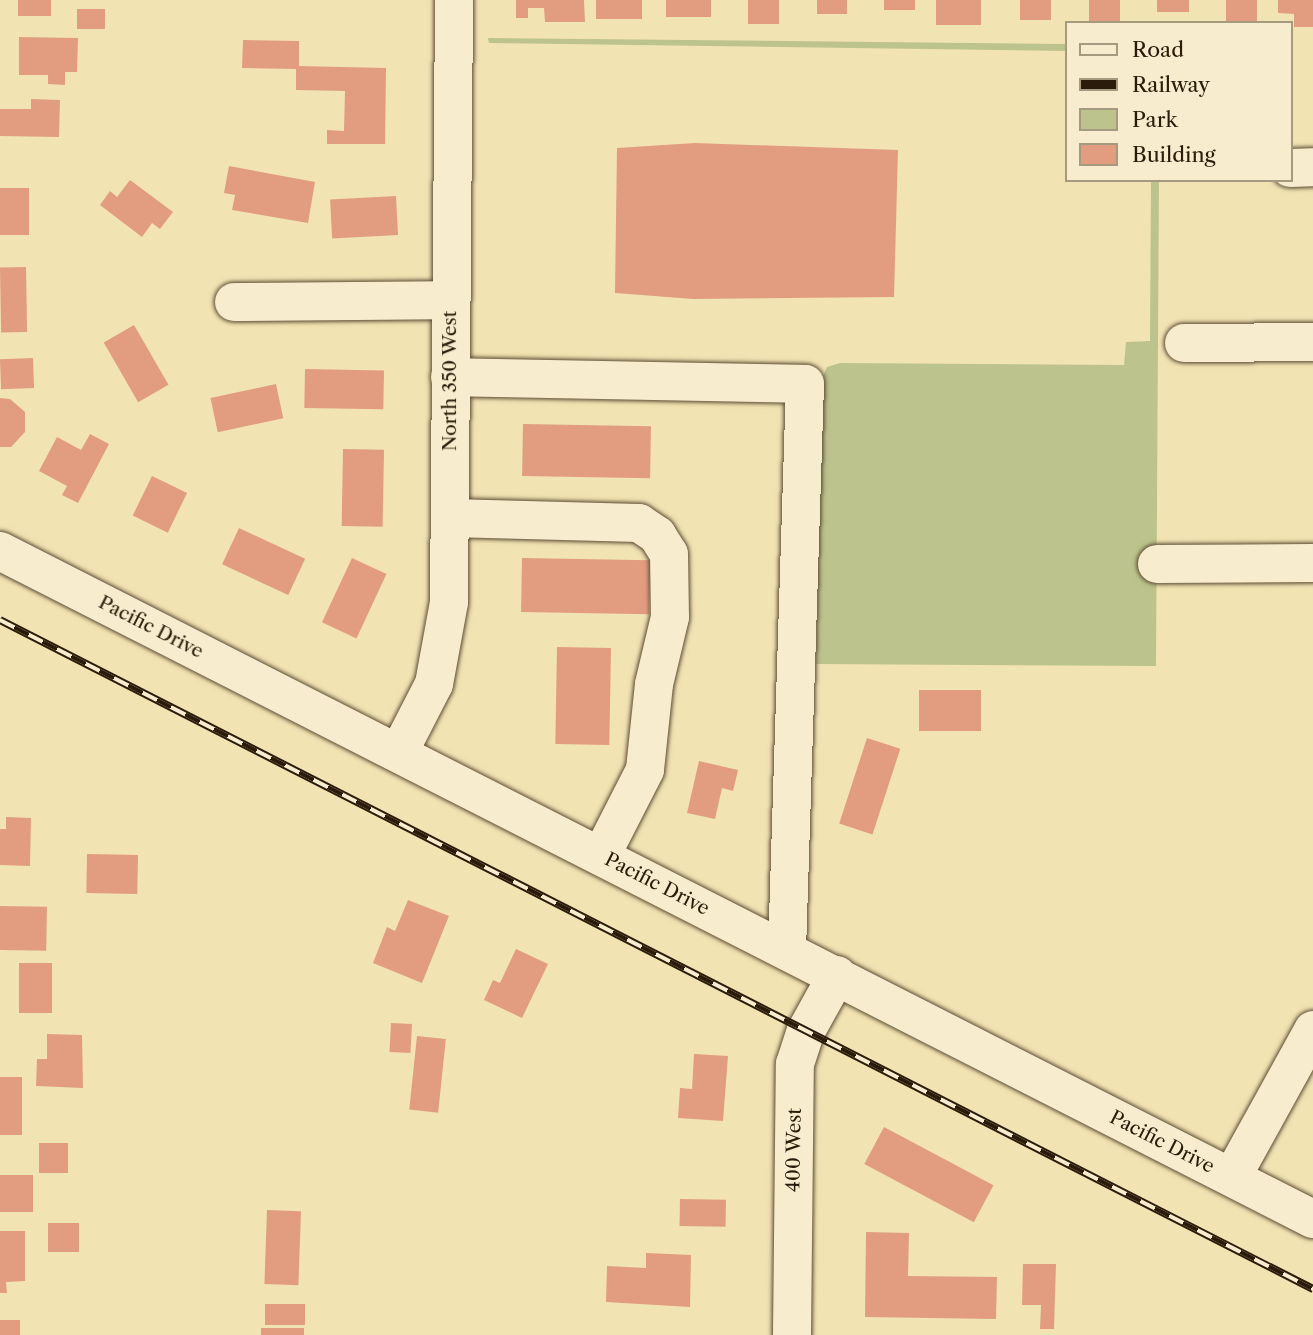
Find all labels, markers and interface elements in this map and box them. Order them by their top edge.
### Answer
legend [1064,21,1292,182]
text: Road [1132,37,1184,62]
text: Railway [1132,72,1210,97]
text: Park [1132,107,1178,132]
text: Building [1132,142,1216,167]
street label: North 350 West [439,310,461,452]
street label: Pacific Drive [95,591,207,663]
street label: Pacific Drive [601,848,713,920]
street label: Pacific Drive [1106,1106,1218,1178]
street label: 400 West [782,1107,806,1193]

